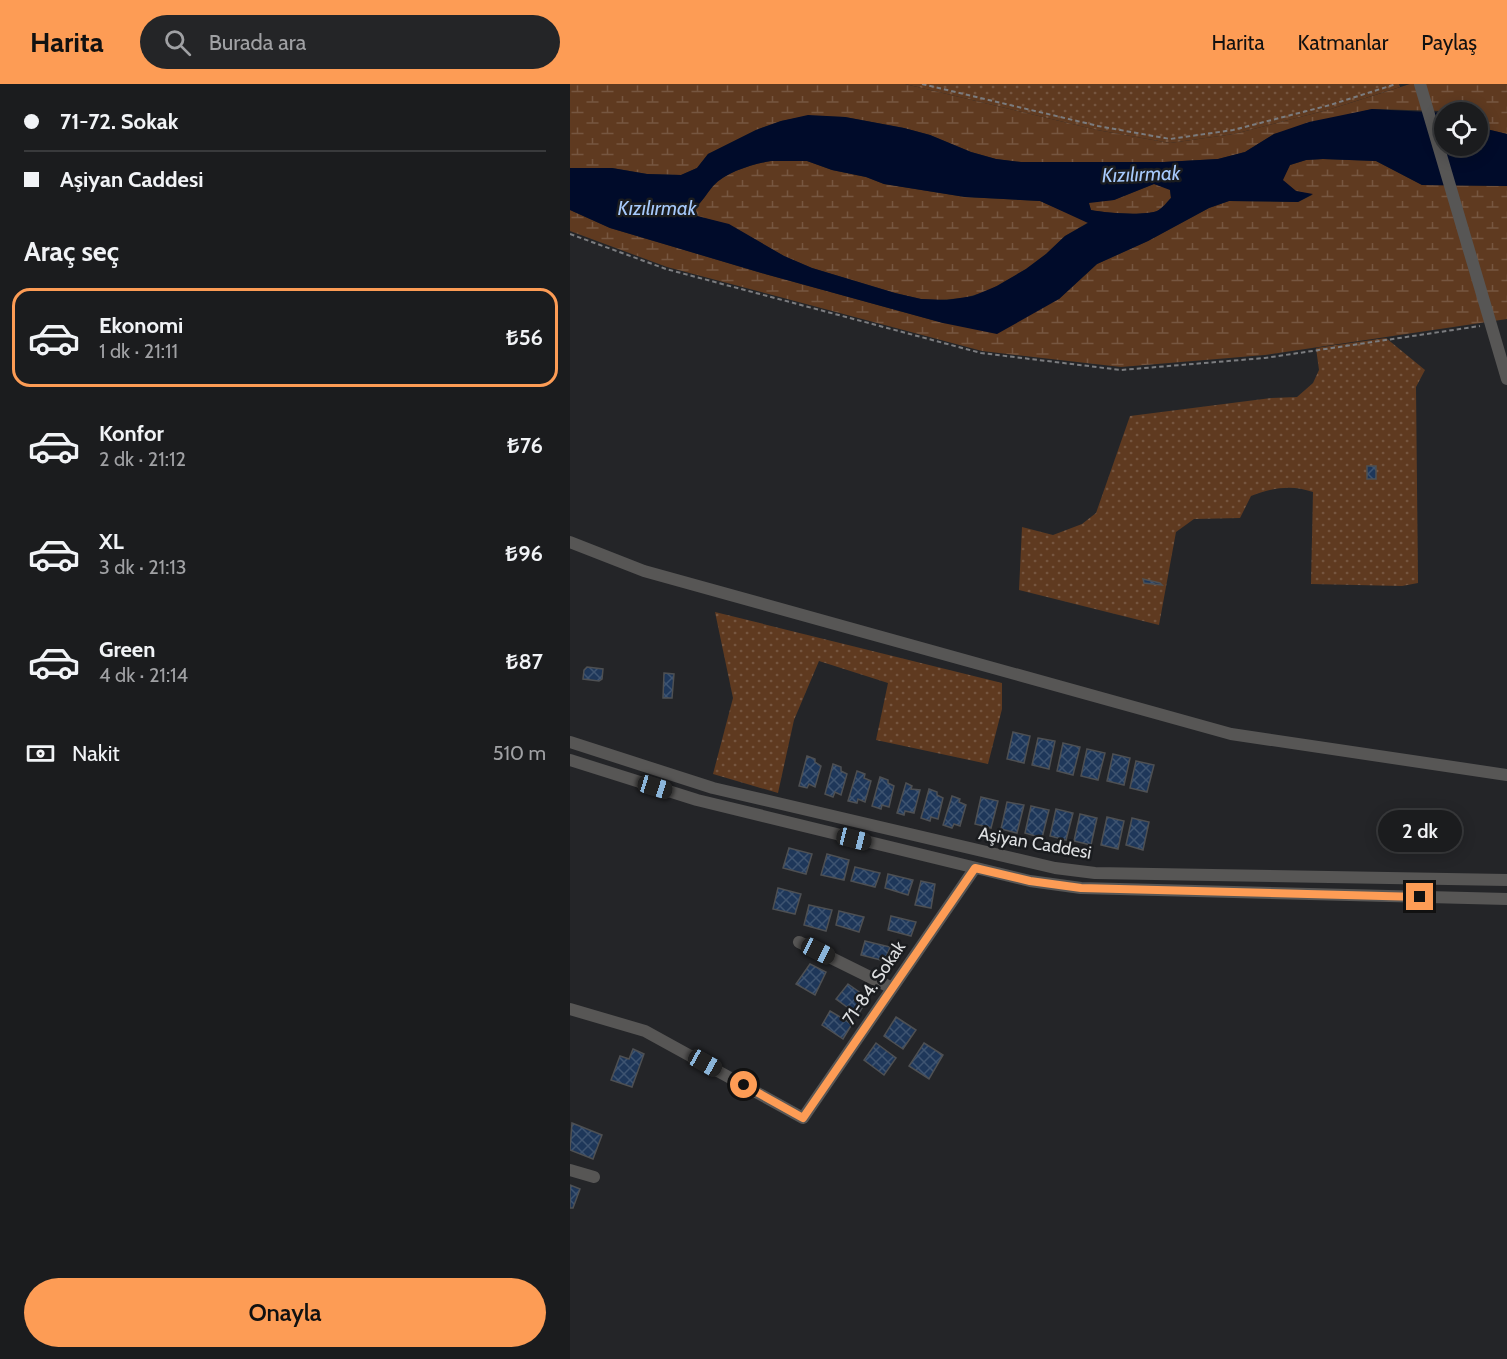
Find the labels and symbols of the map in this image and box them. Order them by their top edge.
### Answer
water label: Kızılırmak [1101,161,1182,187]
water label: Kızılırmak [618,196,698,220]
car [635,773,675,801]
callout: 2 dk [1378,810,1462,852]
street label: Aşiyan Caddesi [977,822,1093,864]
car [834,826,874,852]
route end [1406,883,1433,910]
car [798,935,838,967]
street label: 71-84. Sokak [838,936,911,1029]
car [685,1046,725,1080]
route start [730,1071,757,1098]

